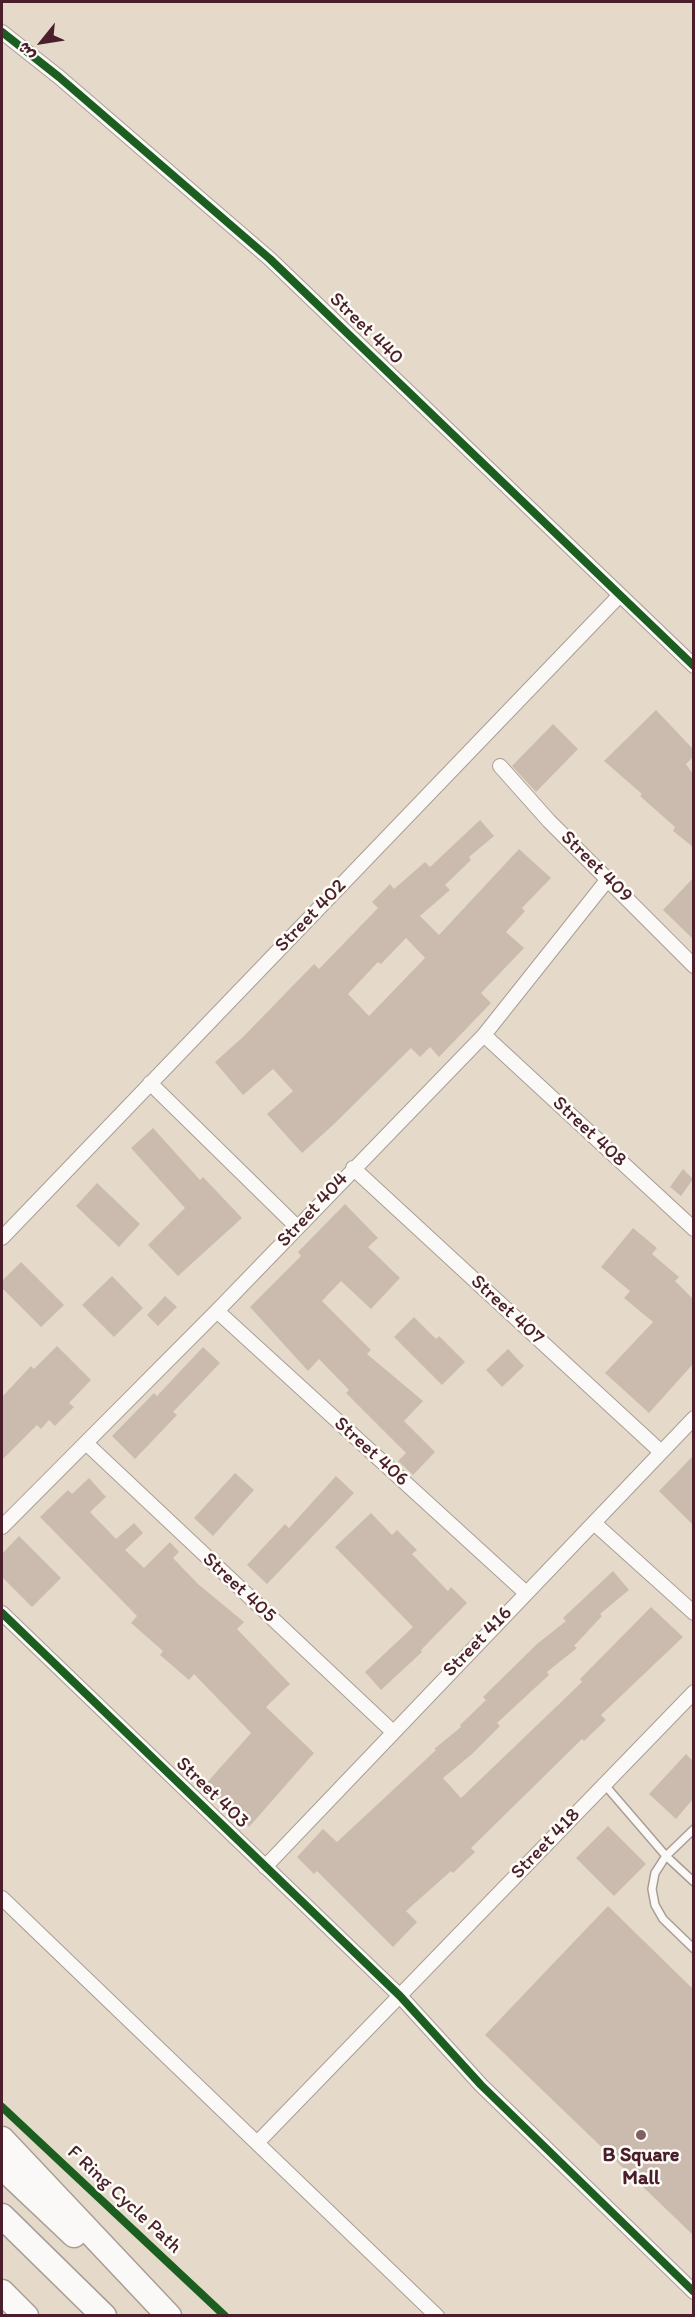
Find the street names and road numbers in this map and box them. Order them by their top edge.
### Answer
street label: Street 440 [324,288,408,370]
street label: Street 409 [555,826,637,908]
street label: Street 402 [270,874,352,958]
street label: Street 408 [547,1092,631,1172]
street label: Street 404 [272,1168,354,1252]
street label: Street 407 [465,1270,549,1350]
street label: Street 406 [329,1412,413,1492]
street label: Street 405 [197,1548,281,1628]
street label: Street 416 [438,1602,518,1682]
street label: Street 403 [170,1752,254,1834]
street label: Street 418 [506,1803,586,1885]
street label: F Ring Cycle Path [62,2141,186,2259]

